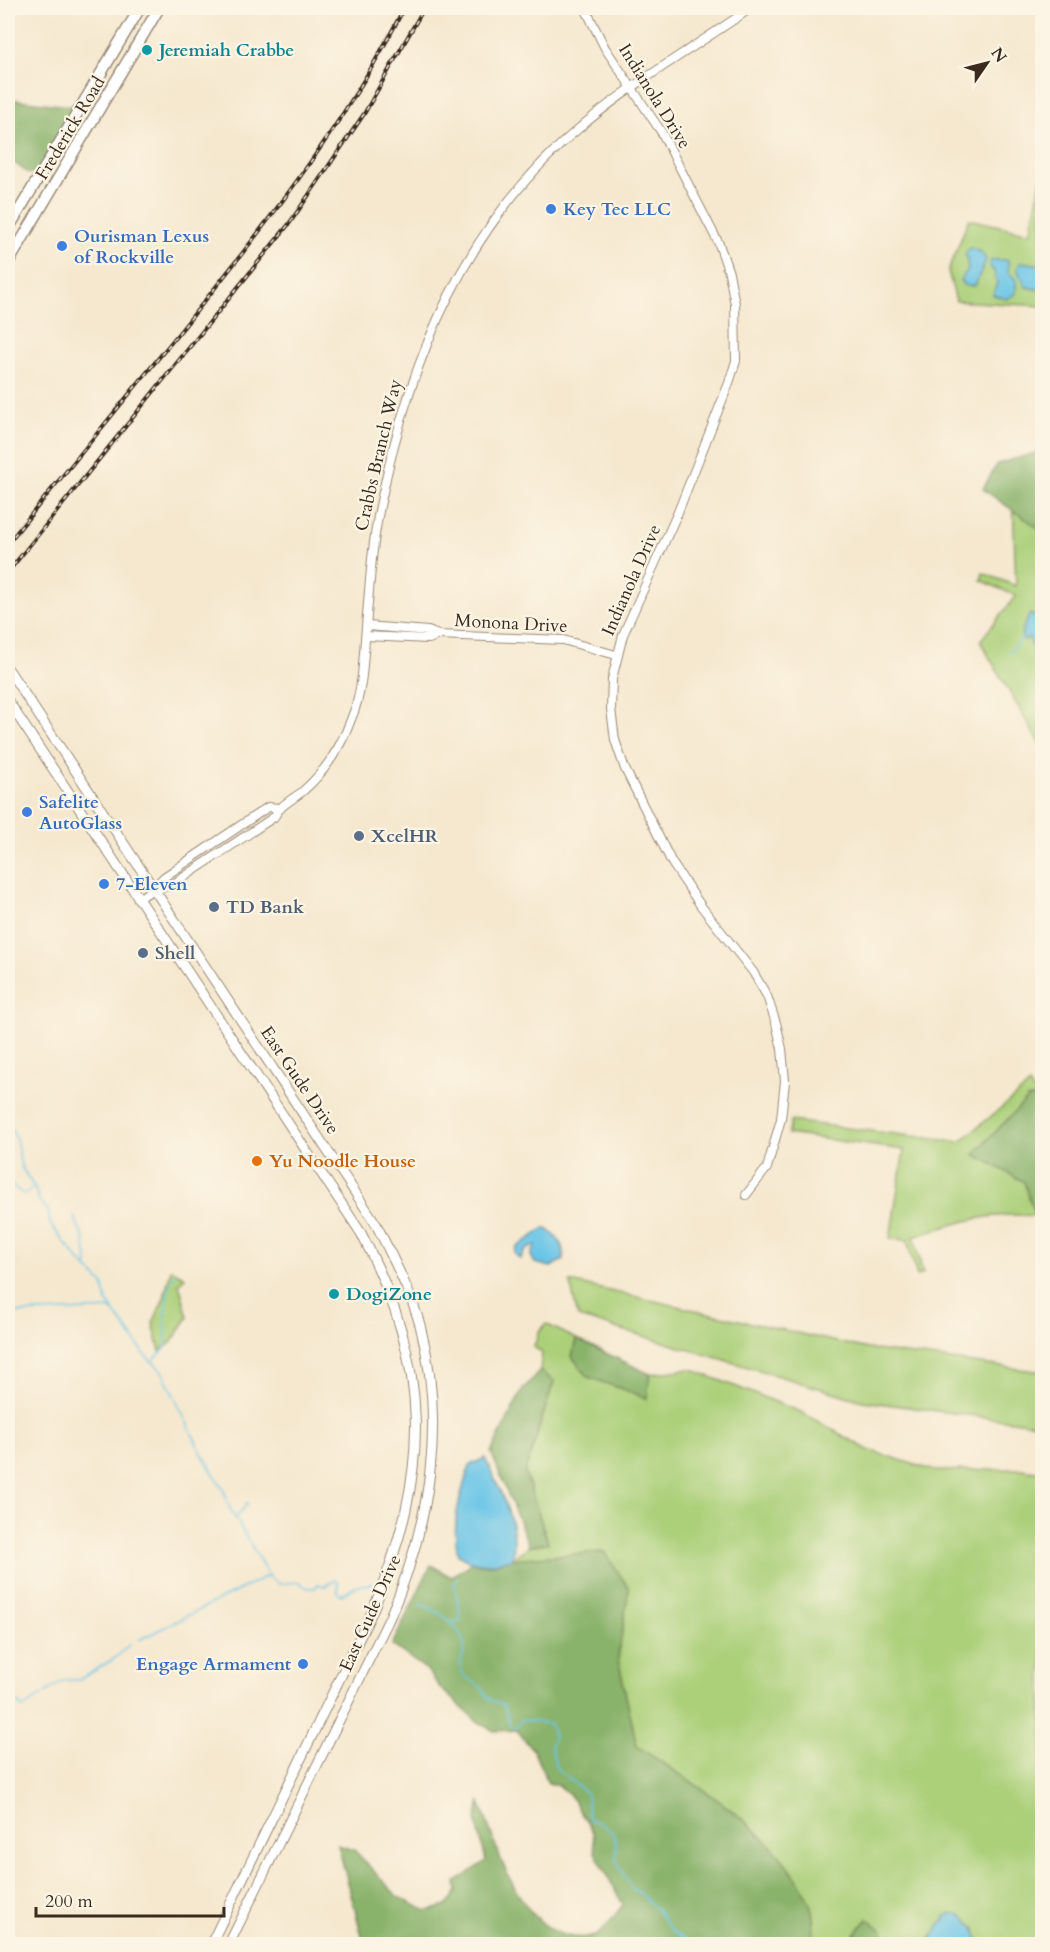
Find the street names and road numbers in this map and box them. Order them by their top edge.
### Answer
street label: Indianola Drive [612,39,697,154]
street label: Frederick Road [30,71,111,185]
street label: Crabbs Branch Way [349,376,408,534]
street label: Indianola Drive [596,521,667,640]
street label: Monona Drive [454,608,568,639]
street label: East Gude Drive [254,1021,345,1139]
street label: East Gude Drive [333,1551,407,1676]

